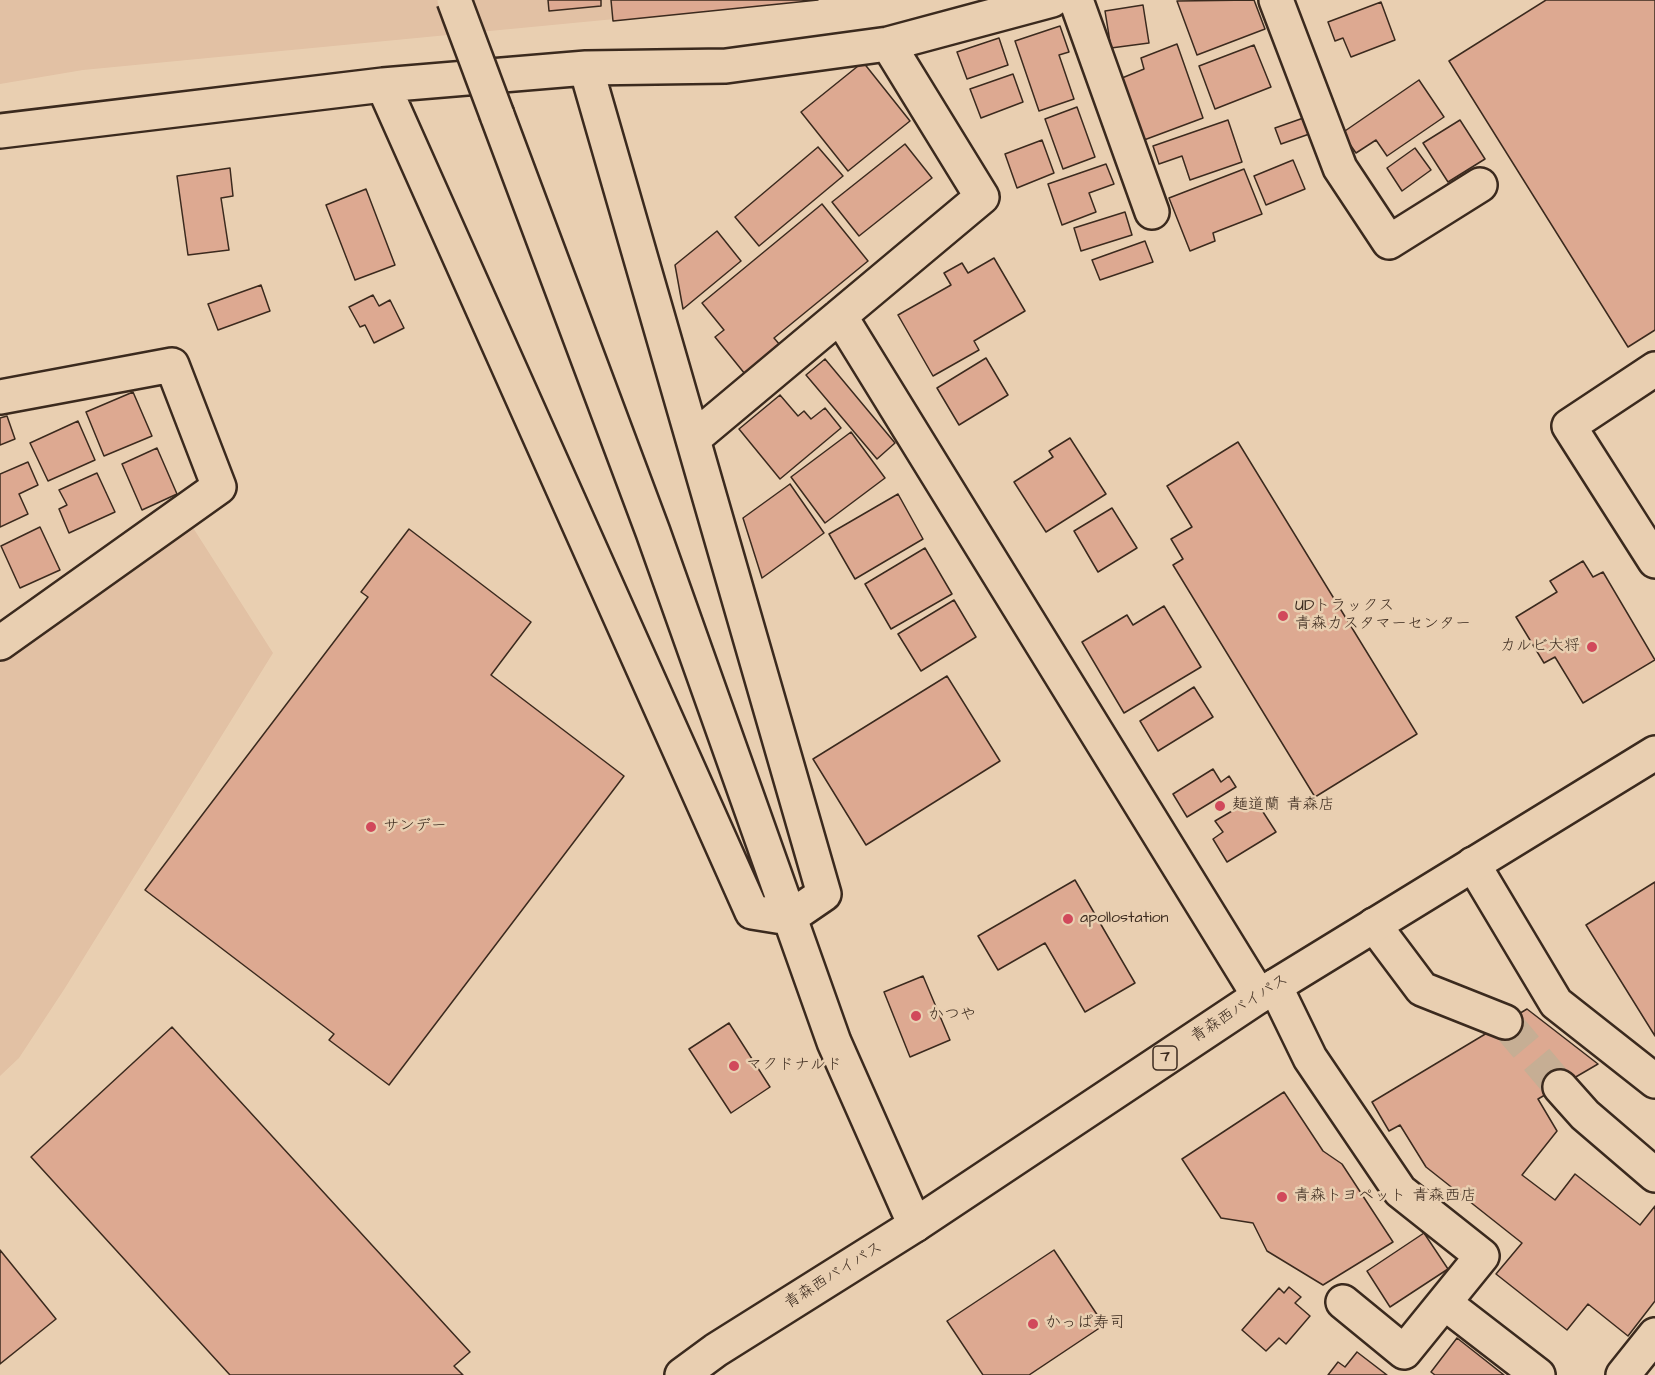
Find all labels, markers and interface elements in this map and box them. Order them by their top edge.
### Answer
place label: UDトラックス 青森カスタマーセンター [1295,597,1471,635]
marker: UDトラックス 青森カスタマーセンター [1276,609,1290,623]
place label: カルビ大将 [1500,637,1580,657]
marker: カルビ大将 [1585,640,1599,654]
place label: 麺道蘭 青森店 [1232,796,1334,816]
marker: 麺道蘭 青森店 [1213,799,1227,813]
place label: サンデー [383,817,447,837]
marker: サンデー [364,820,378,834]
place label: apollostation [1080,909,1169,929]
marker: apollostation [1061,912,1075,926]
street label: 青森西バイパス [1188,970,1292,1048]
place label: かつや [928,1006,976,1026]
marker: かつや [909,1009,923,1023]
road number: 7 [1153,1046,1177,1070]
place label: マクドナルド [746,1056,842,1076]
marker: マクドナルド [727,1059,741,1073]
place label: 青森トヨペット 青森西店 [1294,1187,1476,1207]
marker: 青森トヨペット 青森西店 [1275,1190,1289,1204]
street label: 青森西バイパス [781,1238,887,1314]
place label: かっぱ寿司 [1045,1314,1125,1334]
marker: かっぱ寿司 [1026,1317,1040,1331]

